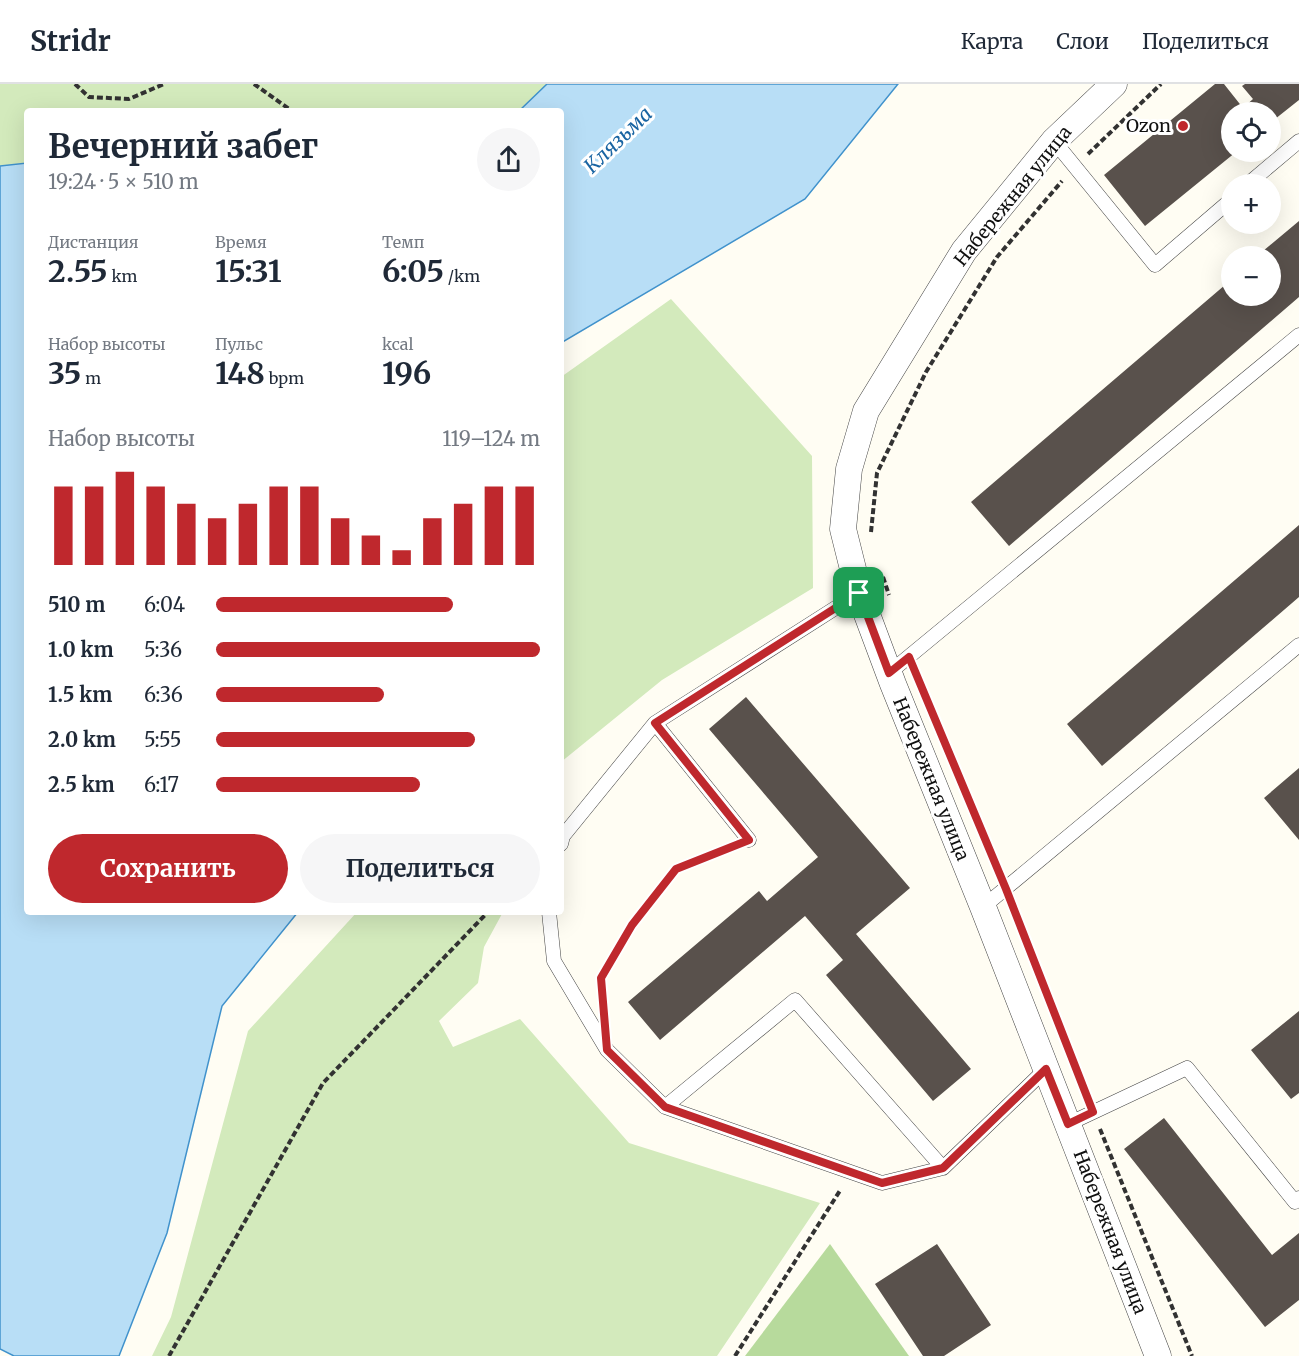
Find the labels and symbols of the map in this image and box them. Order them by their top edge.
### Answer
water label: Клязьма [578,101,657,178]
place label: Ozon [1126,114,1171,137]
marker: Ozon [1176,119,1190,133]
street label: Набережная улица [949,121,1077,271]
pin [833,567,884,618]
street label: Набережная улица [888,694,975,864]
street label: Набережная улица [1069,1146,1153,1317]

